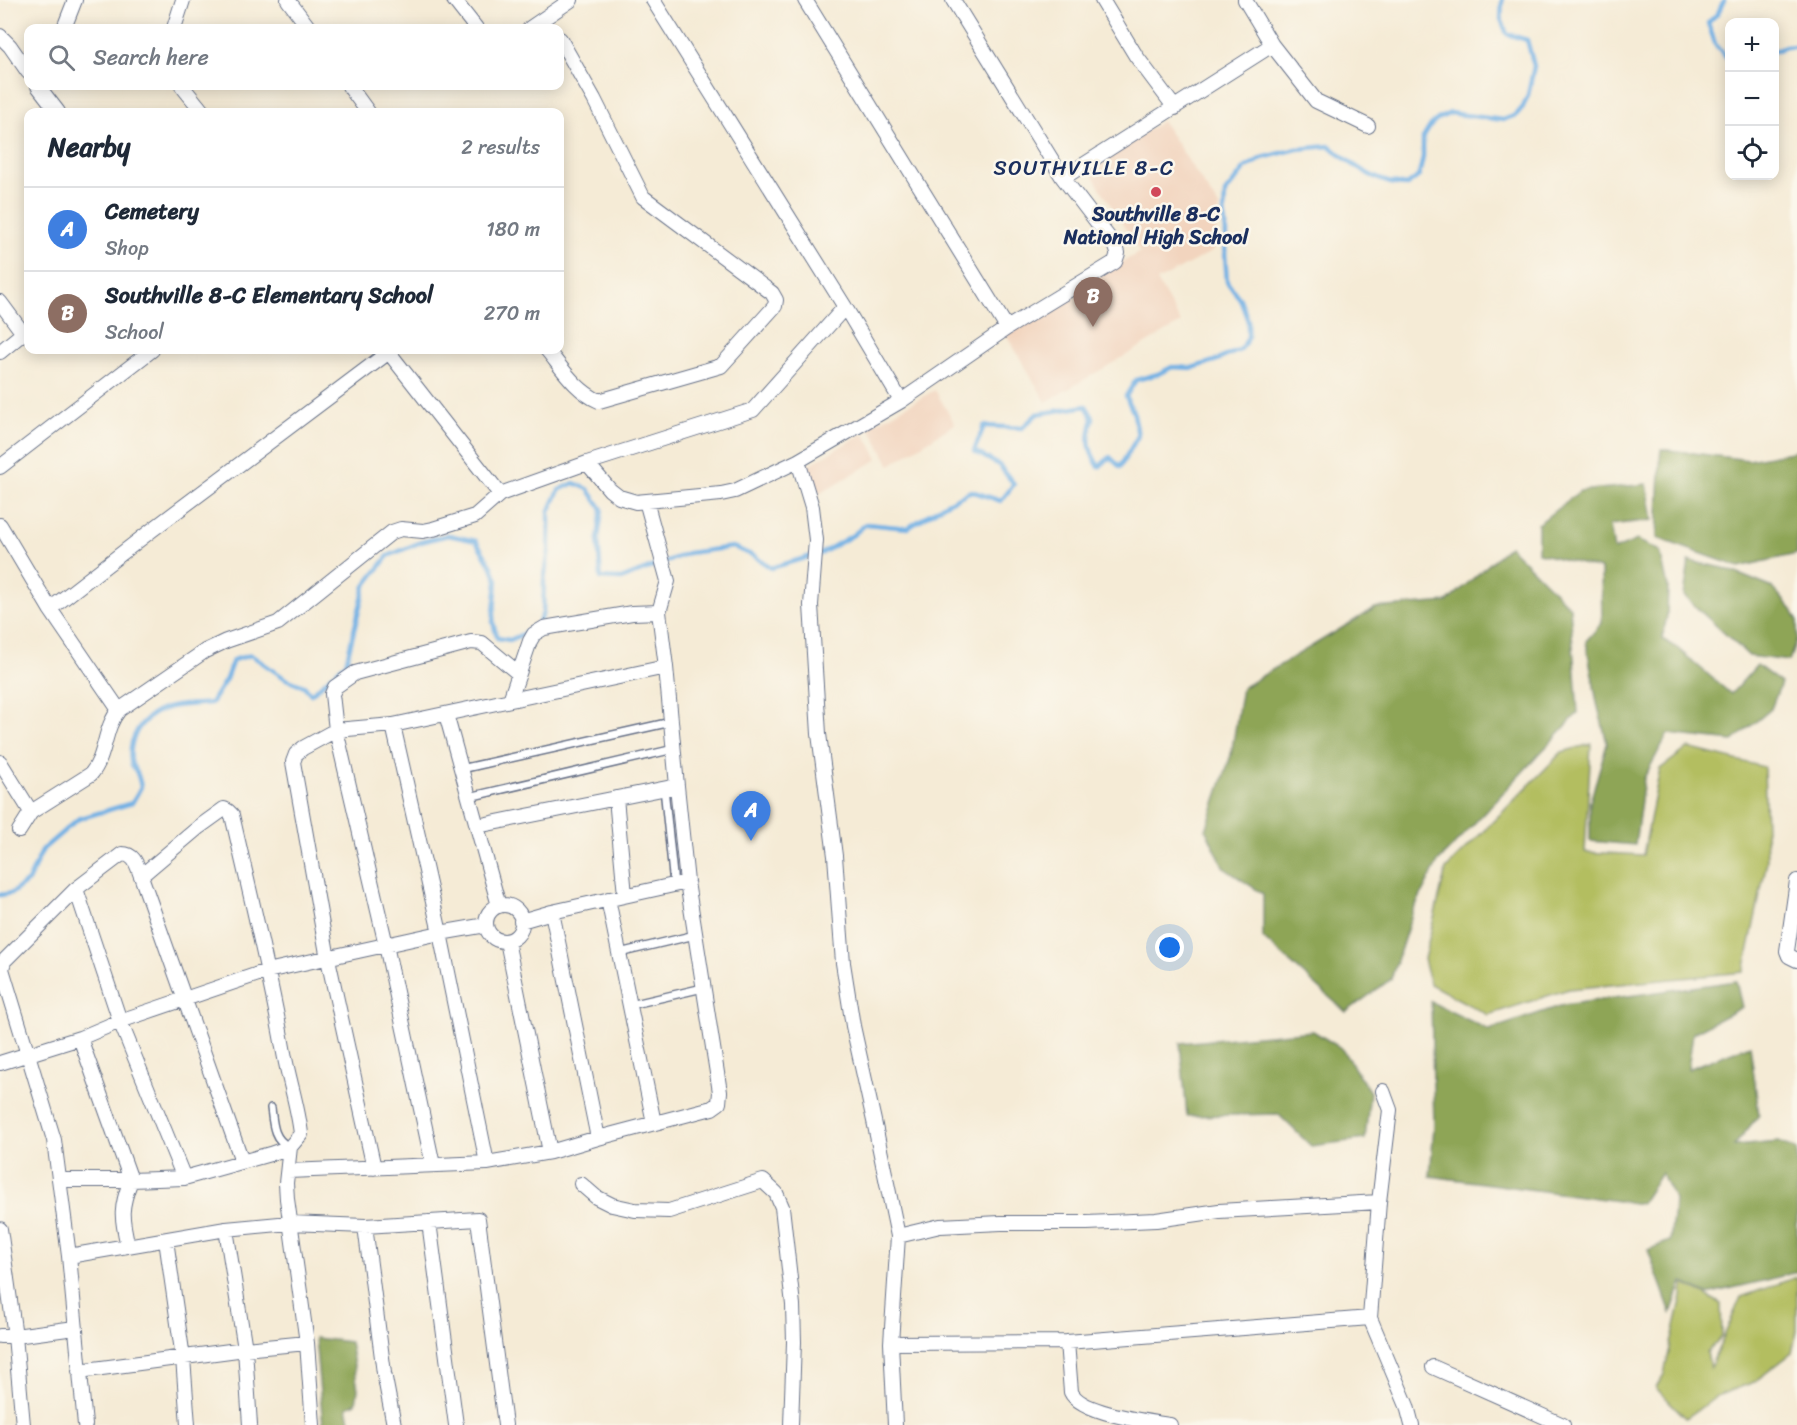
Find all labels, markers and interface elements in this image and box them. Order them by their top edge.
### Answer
map controls [1725,18,1779,180]
button: + [1725,18,1779,72]
search box [24,24,564,90]
text: Search here [93,38,209,77]
icon: search [45,41,78,74]
button: − [1725,72,1779,126]
text: Nearby [48,124,130,170]
button: locate [1725,126,1779,180]
text: 2 results [461,130,540,165]
district label: SOUTHVILLE 8-C [993,149,1175,187]
marker: Southville 8-C National High School [1149,185,1163,199]
text: Cemetery [105,192,199,231]
place label: Southville 8-C National High School [1063,197,1249,255]
text: A [61,212,74,247]
text: 180 m [486,212,540,247]
text: Shop [105,231,149,266]
text: Southville 8-C Elementary School [105,276,433,315]
pin: B [1074,278,1112,327]
text: B [61,296,74,331]
text: 270 m [484,296,540,331]
text: School [105,315,164,350]
pin: A [732,792,771,841]
your location [1155,933,1184,962]

